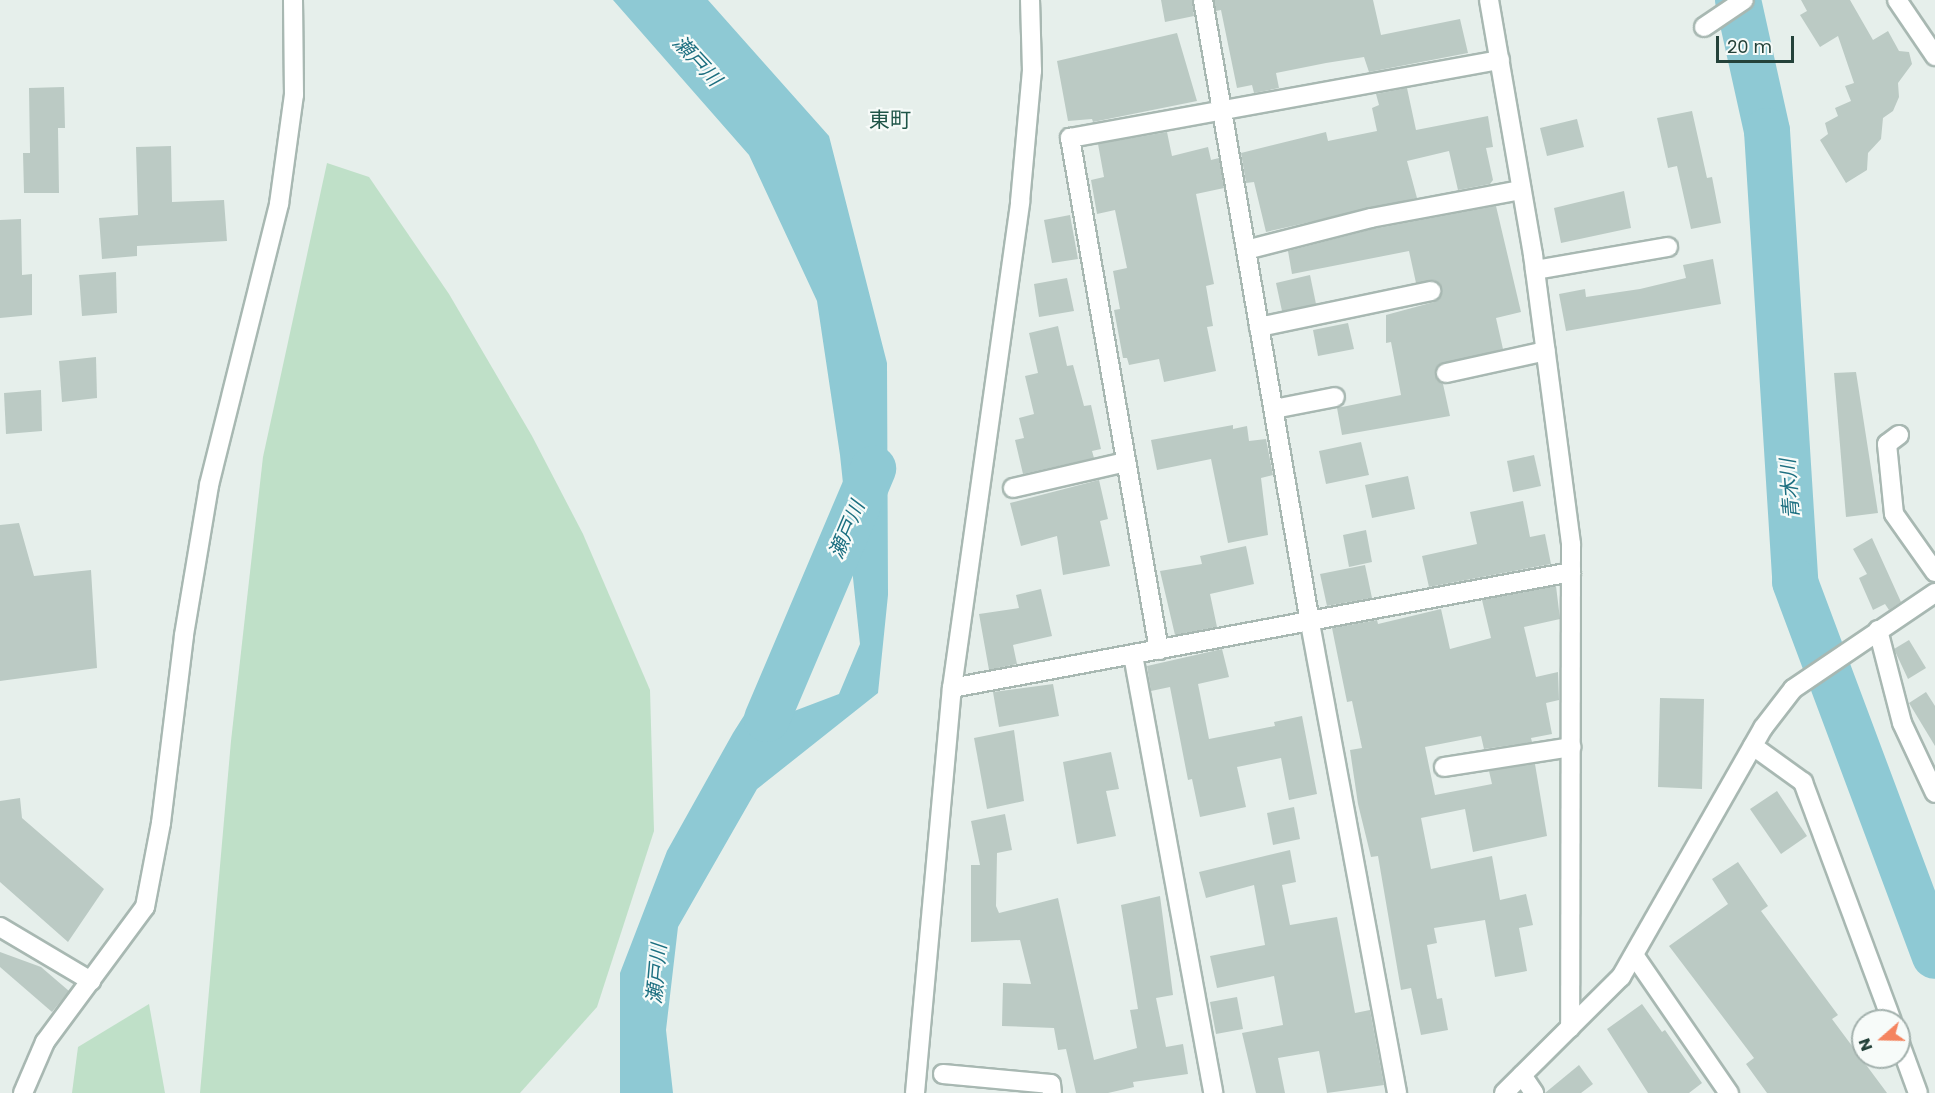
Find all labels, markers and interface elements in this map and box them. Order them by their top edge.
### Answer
scale bar [1719,24,1797,62]
water label: 瀬戸川 [668,31,726,91]
text: 20 m [1727,34,1772,59]
district label: 東町 [869,107,911,133]
water label: 青木川 [1776,458,1804,520]
water label: 瀬戸川 [824,498,870,562]
water label: 瀬戸川 [642,943,672,1005]
north arrow [1851,1009,1911,1069]
text: N [1853,1035,1878,1054]

